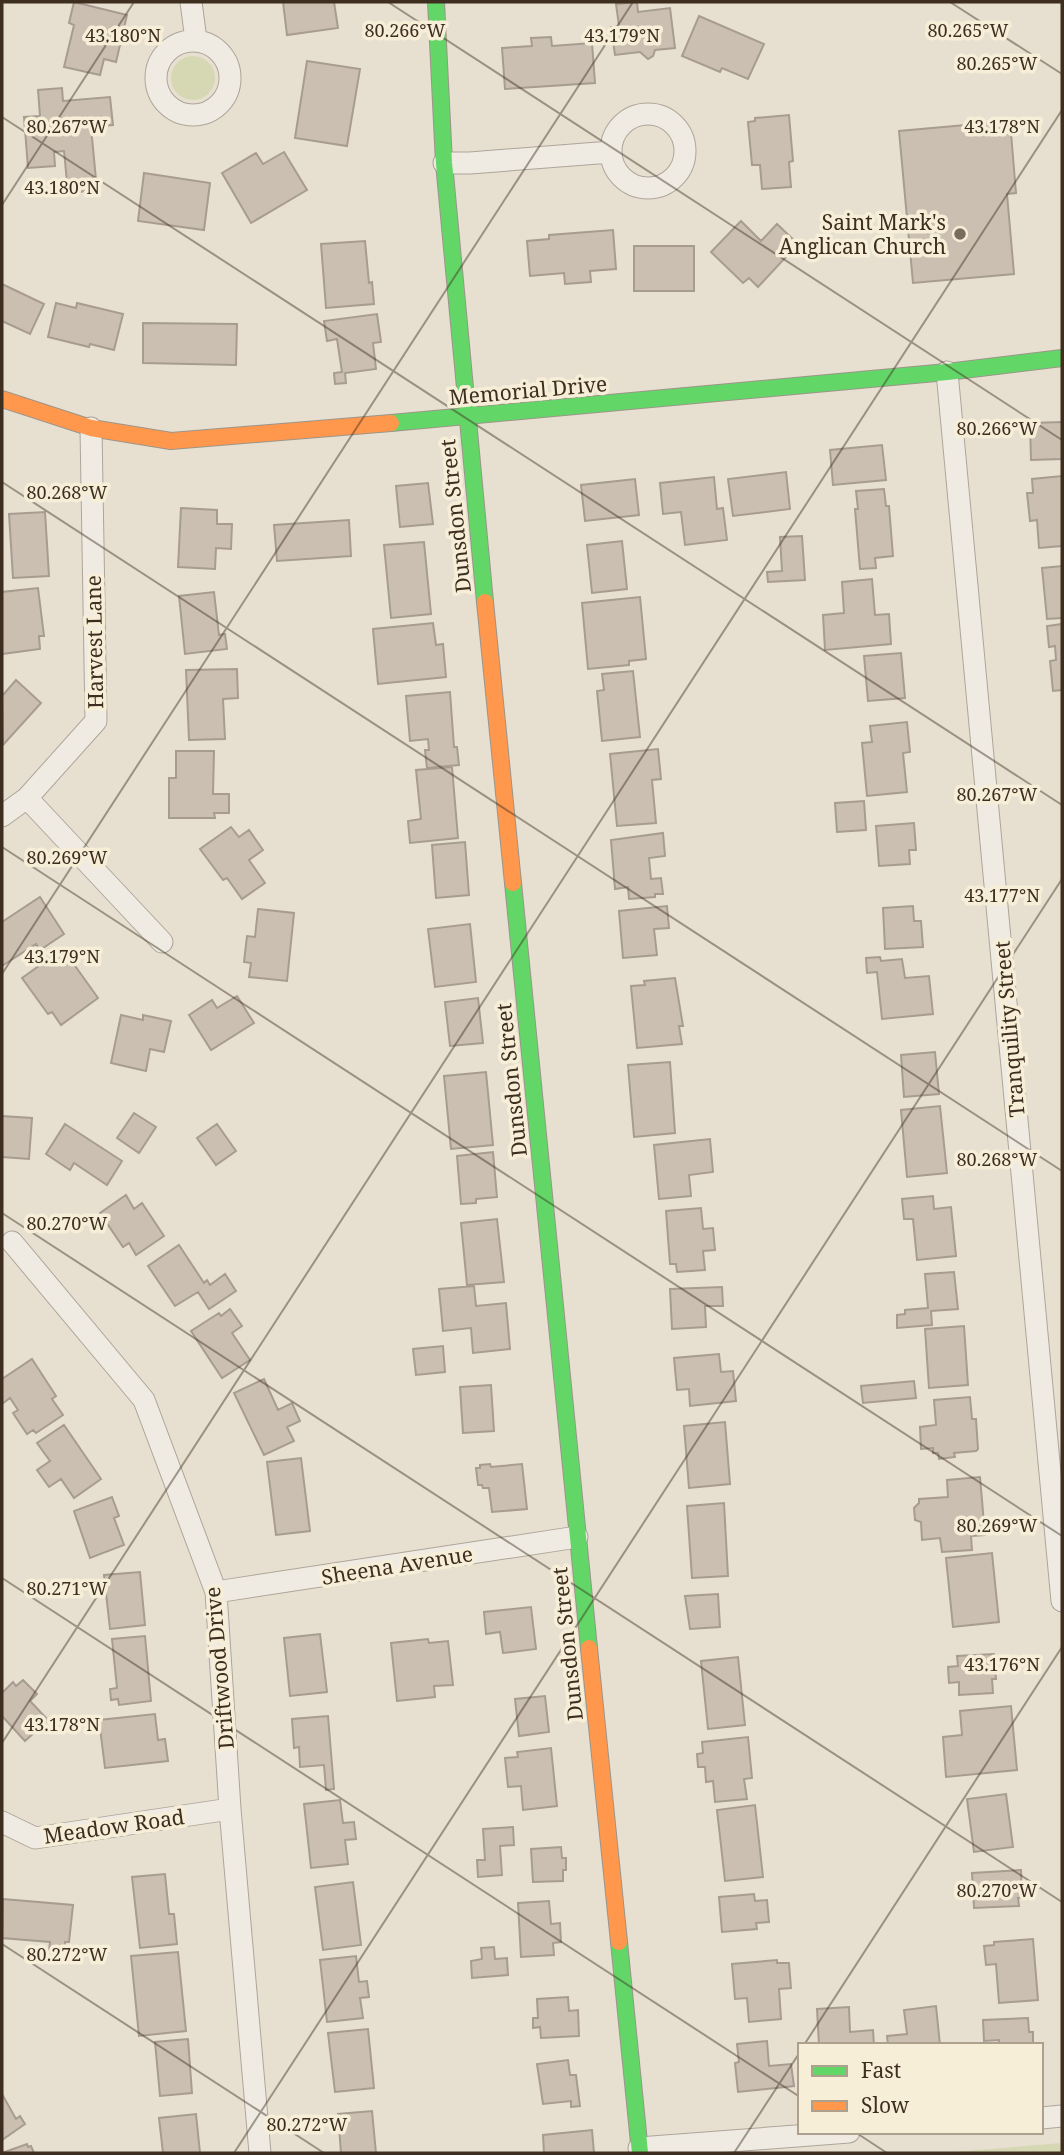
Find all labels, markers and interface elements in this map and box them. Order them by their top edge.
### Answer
text: 80.266°W [365,18,446,42]
text: 80.265°W [928,18,1009,42]
text: 43.180°N [85,23,161,47]
text: 43.179°N [584,23,660,47]
text: 80.265°W [957,51,1038,75]
text: 80.267°W [27,114,108,138]
text: 43.178°N [964,114,1040,138]
text: 43.180°N [24,175,100,199]
place label: Saint Mark's Anglican Church [779,208,946,260]
marker: Saint Mark's Anglican Church [952,226,968,242]
street label: Memorial Drive [448,369,608,411]
text: 80.266°W [957,416,1038,440]
street label: Dunsdon Street [433,438,477,594]
text: 80.268°W [27,480,108,504]
street label: Harvest Lane [79,575,109,709]
text: 80.267°W [957,782,1038,806]
text: 80.269°W [27,845,108,869]
text: 43.177°N [964,883,1040,907]
street label: Tranquility Street [987,940,1031,1118]
text: 43.179°N [24,944,100,968]
street label: Dunsdon Street [489,1002,533,1158]
text: 80.268°W [957,1147,1038,1171]
text: 80.270°W [27,1211,108,1235]
text: 80.269°W [957,1513,1038,1537]
street label: Sheena Avenue [319,1539,475,1591]
street label: Dunsdon Street [545,1566,589,1722]
text: 80.271°W [27,1576,108,1600]
street label: Driftwood Drive [198,1586,240,1750]
text: 43.176°N [964,1652,1040,1676]
text: 43.178°N [24,1712,100,1736]
street label: Meadow Road [42,1802,186,1850]
text: 80.270°W [957,1878,1038,1902]
text: 80.272°W [27,1942,108,1966]
legend [798,2043,1043,2134]
text: Fast [861,2056,901,2084]
text: Slow [861,2091,910,2119]
text: 80.272°W [267,2112,348,2136]

